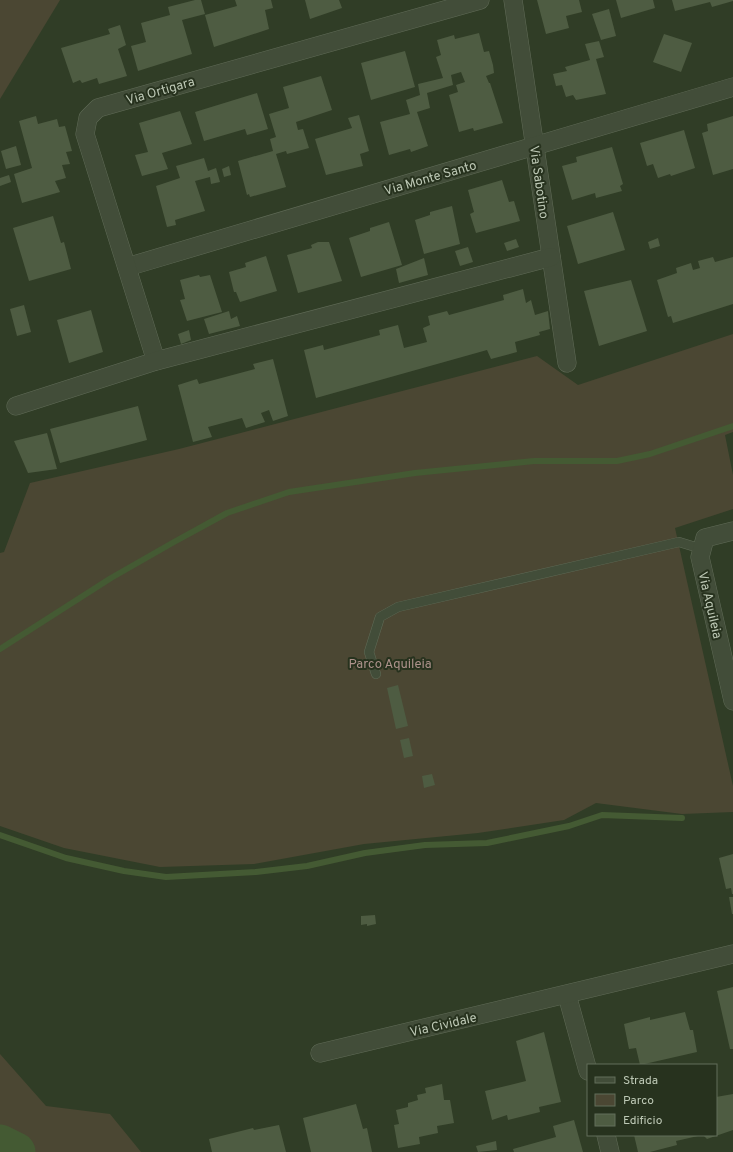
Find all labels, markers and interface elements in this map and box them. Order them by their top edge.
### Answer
street label: Via Ortigara [124,75,197,109]
street label: Via Sabotino [525,145,551,220]
street label: Via Monte Santo [383,158,479,200]
street label: Via Aquileia [694,570,725,641]
park label: Parco Aquileia [348,657,432,673]
street label: Via Cividale [409,1011,478,1041]
legend [587,1064,717,1136]
text: Strada [623,1073,658,1089]
text: Parco [623,1093,654,1109]
text: Edificio [623,1113,663,1129]

